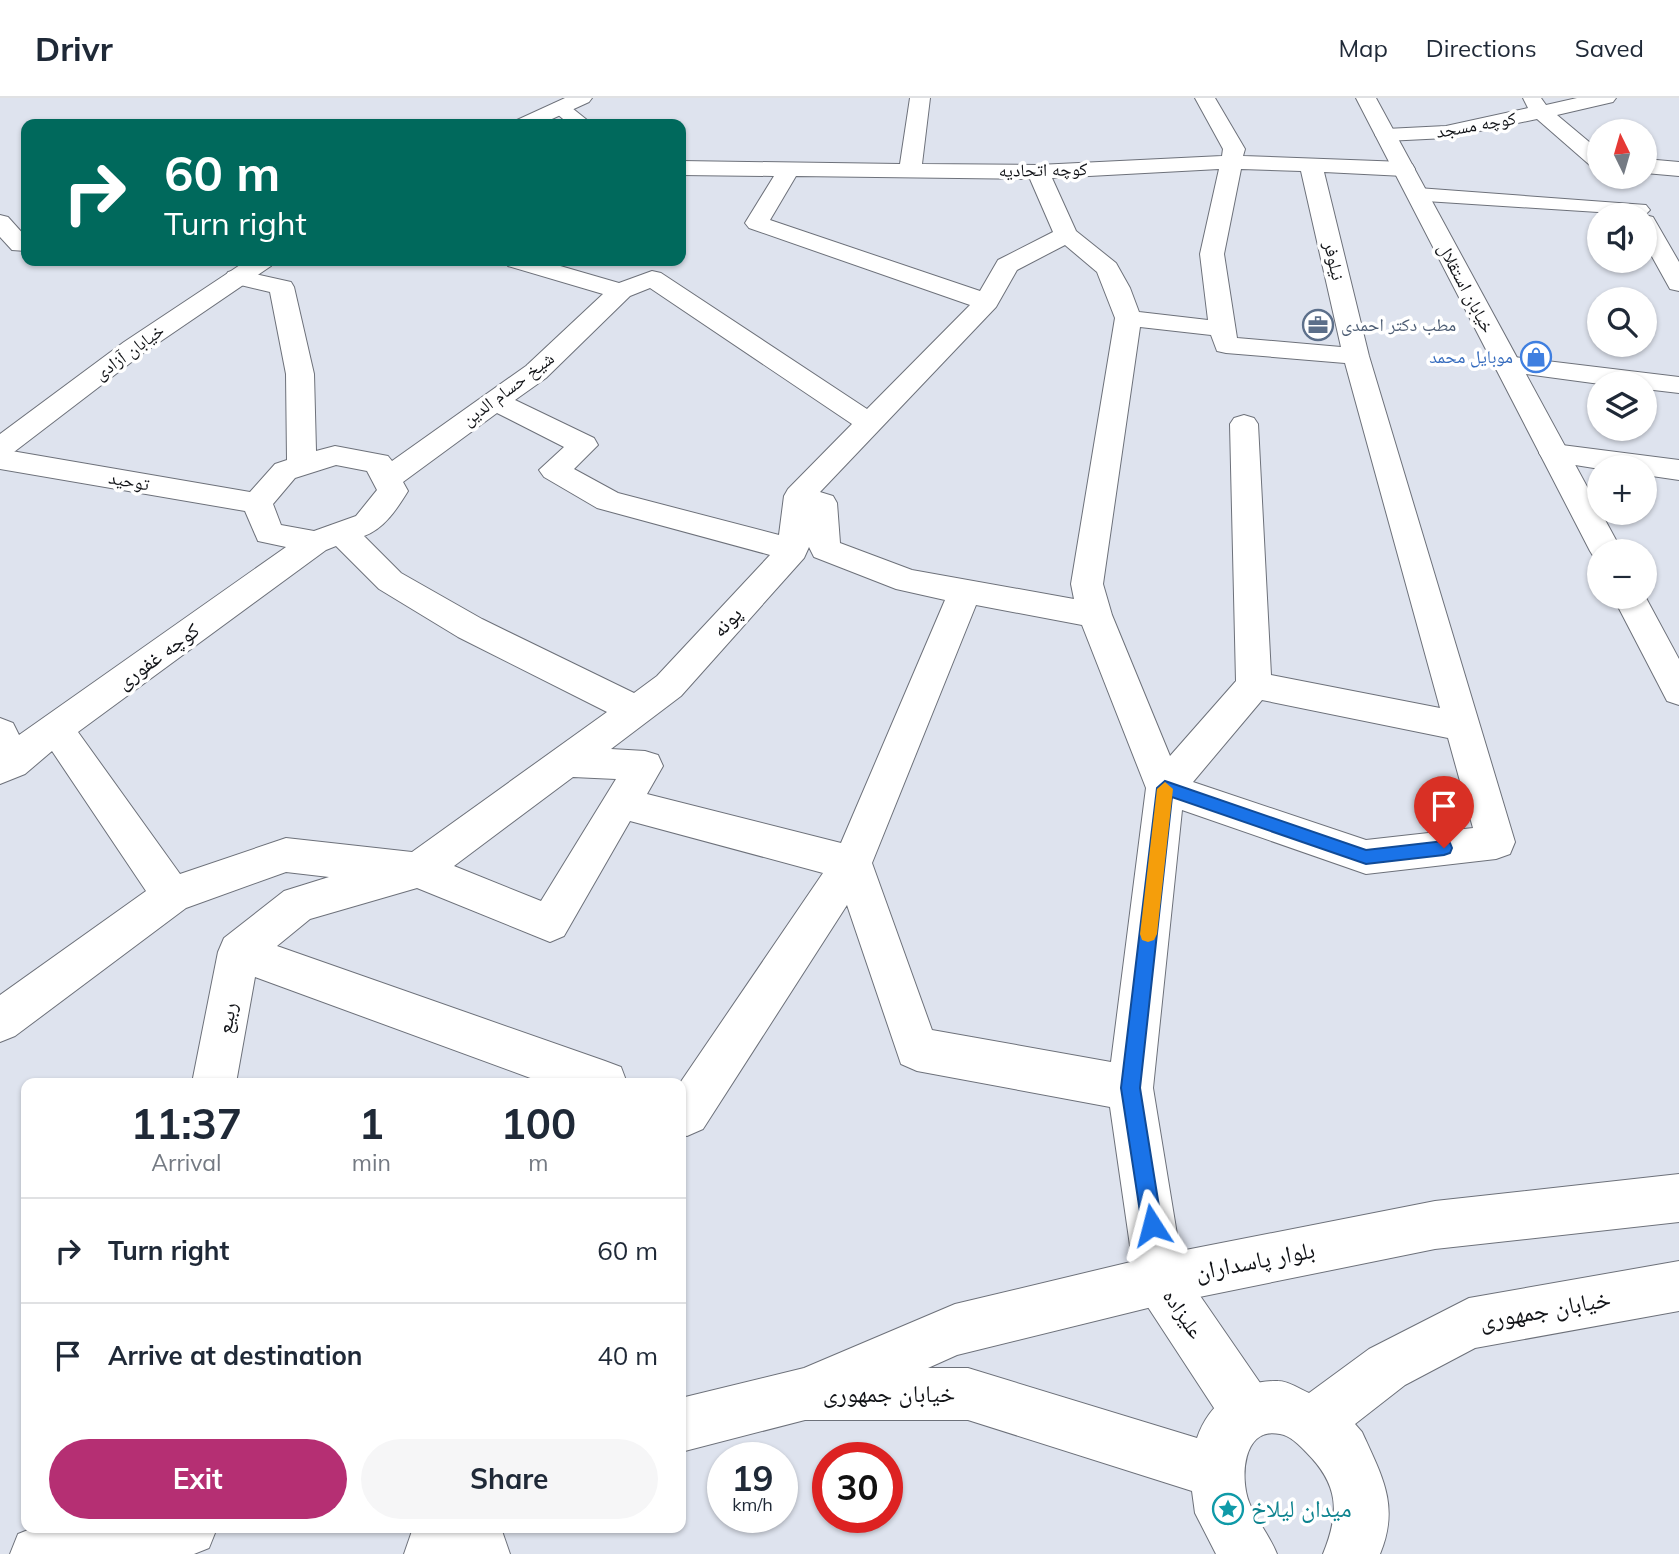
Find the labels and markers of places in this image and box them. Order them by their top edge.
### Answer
office icon: مطب دکتر احمدی [1301,308,1335,342]
place label: مطب دکتر احمدی [1341,313,1456,336]
shop icon: موبایل محمد [1519,340,1553,374]
place label: موبایل محمد [1429,345,1513,368]
pin [1414,776,1474,848]
place icon: میدان لیلاخ [1211,1492,1245,1526]
place label: میدان لیلاخ [1251,1493,1352,1524]

